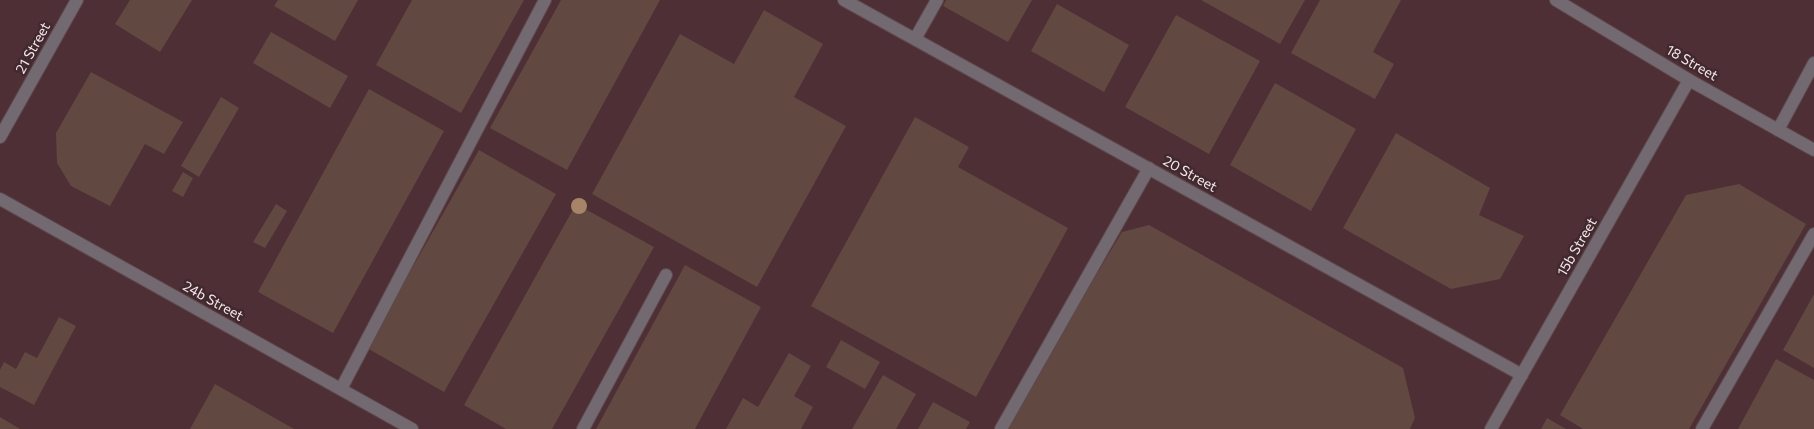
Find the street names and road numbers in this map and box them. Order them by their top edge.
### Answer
street label: 21 Street [12,19,54,77]
street label: 18 Street [1663,42,1721,84]
street label: 20 Street [1160,152,1220,196]
street label: 15b Street [1554,215,1600,279]
street label: 24b Street [180,278,246,324]

